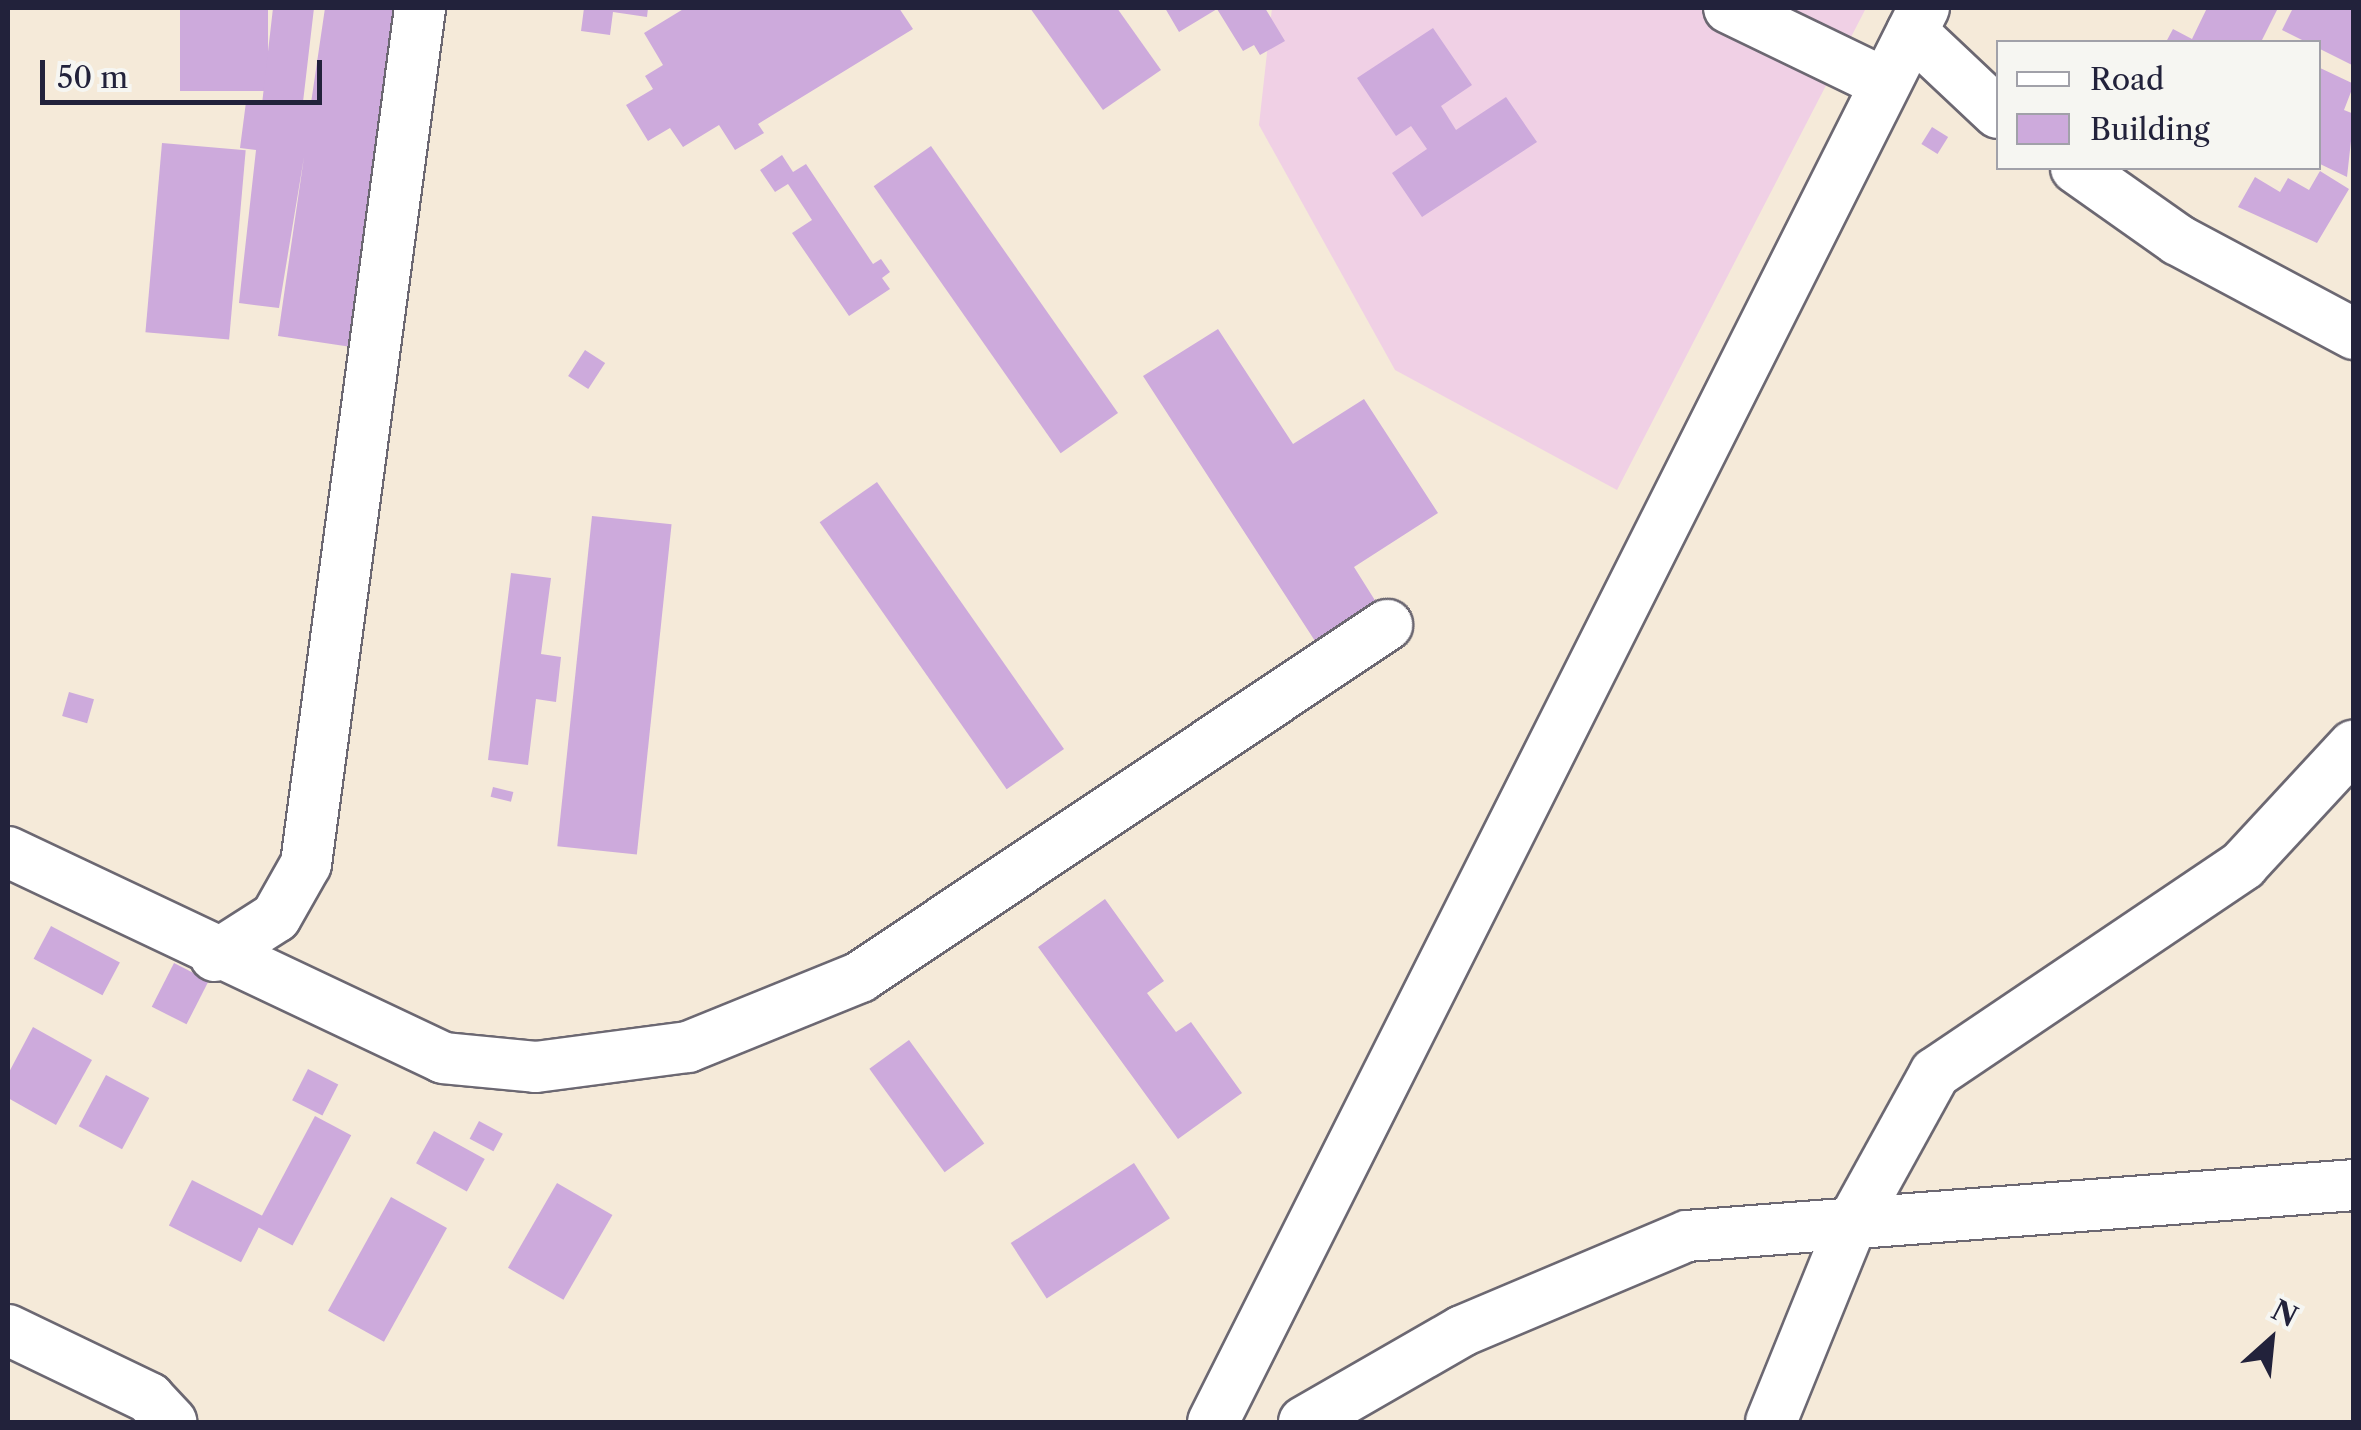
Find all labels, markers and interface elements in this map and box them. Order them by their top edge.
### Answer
scale bar [45,40,328,102]
legend [1996,40,2321,170]
text: 50 m [57,59,128,96]
text: Road [2090,61,2164,98]
text: Building [2090,111,2210,148]
north arrow [2221,1290,2321,1390]
text: N [2266,1293,2303,1334]

